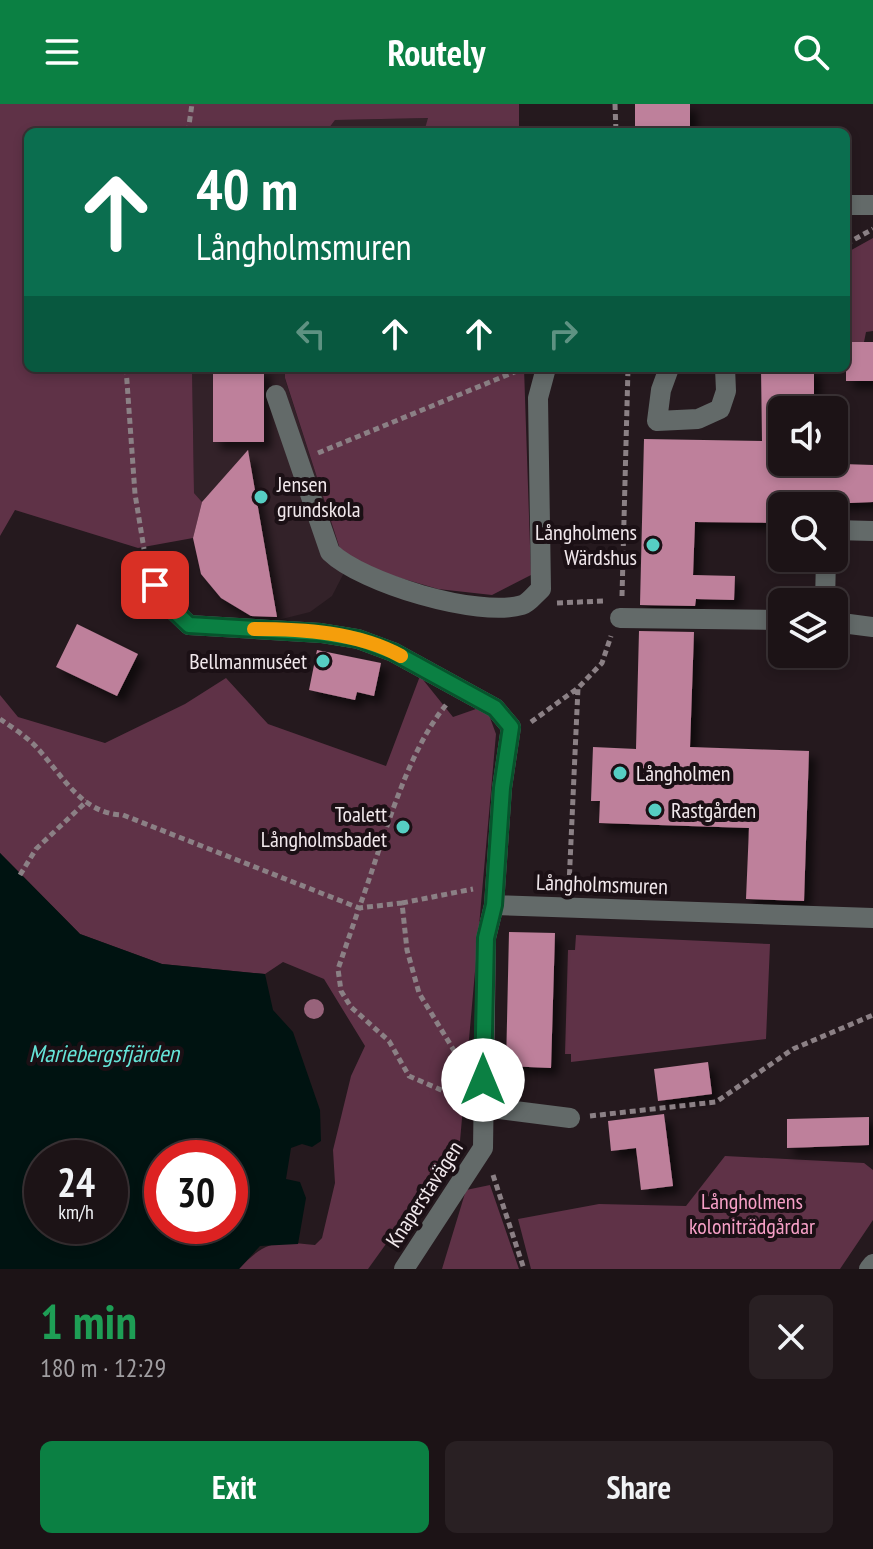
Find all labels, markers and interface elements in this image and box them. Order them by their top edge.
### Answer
text: Routely [388,29,485,76]
icon: menu [40,30,84,74]
icon: search [789,30,833,74]
text: 40 m [196,153,298,225]
icon: ahead [64,160,168,264]
text: Långholmsmuren [196,223,412,270]
icon: left [289,312,333,356]
icon: ahead [373,312,417,356]
icon: ahead [457,312,501,356]
icon: right [541,312,585,356]
map controls [768,396,848,668]
button: sound [768,396,848,476]
place label: Jensen grundskola [276,470,360,523]
marker: Jensen grundskola [252,488,270,506]
button: search [768,492,848,572]
place label: Långholmens Wärdshus [535,518,637,571]
marker: Långholmens Wärdshus [644,536,662,554]
pin [121,551,189,619]
icon: arrive [133,563,177,607]
button: layers [768,588,848,668]
place label: Bellmanmuséet [189,647,307,675]
marker: Bellmanmuséet [314,652,332,670]
place label: Långholmen [636,759,730,787]
marker: Långholmen [611,764,629,782]
place label: Rastgården [671,796,756,824]
place label: Toalett Långholmsbadet [261,800,387,853]
marker: Rastgården [646,801,664,819]
marker: Toalett Långholmsbadet [394,818,412,836]
street label: Långholmsmuren [536,868,668,900]
water label: Mariebergsfjärden [29,1038,181,1069]
position arrow [441,1038,525,1122]
street label: Knaperstavägen [379,1135,469,1253]
speed limit sign: 30 [144,1140,248,1244]
text: 24 [57,1156,95,1208]
park label: Långholmens koloniträdgårdar [689,1187,815,1240]
text: km/h [58,1199,94,1225]
text: 1 min [40,1290,137,1352]
button: close [749,1295,833,1379]
text: 180 m · 12:29 [40,1351,166,1384]
button: Exit [40,1441,429,1533]
button: Share [445,1441,833,1533]

